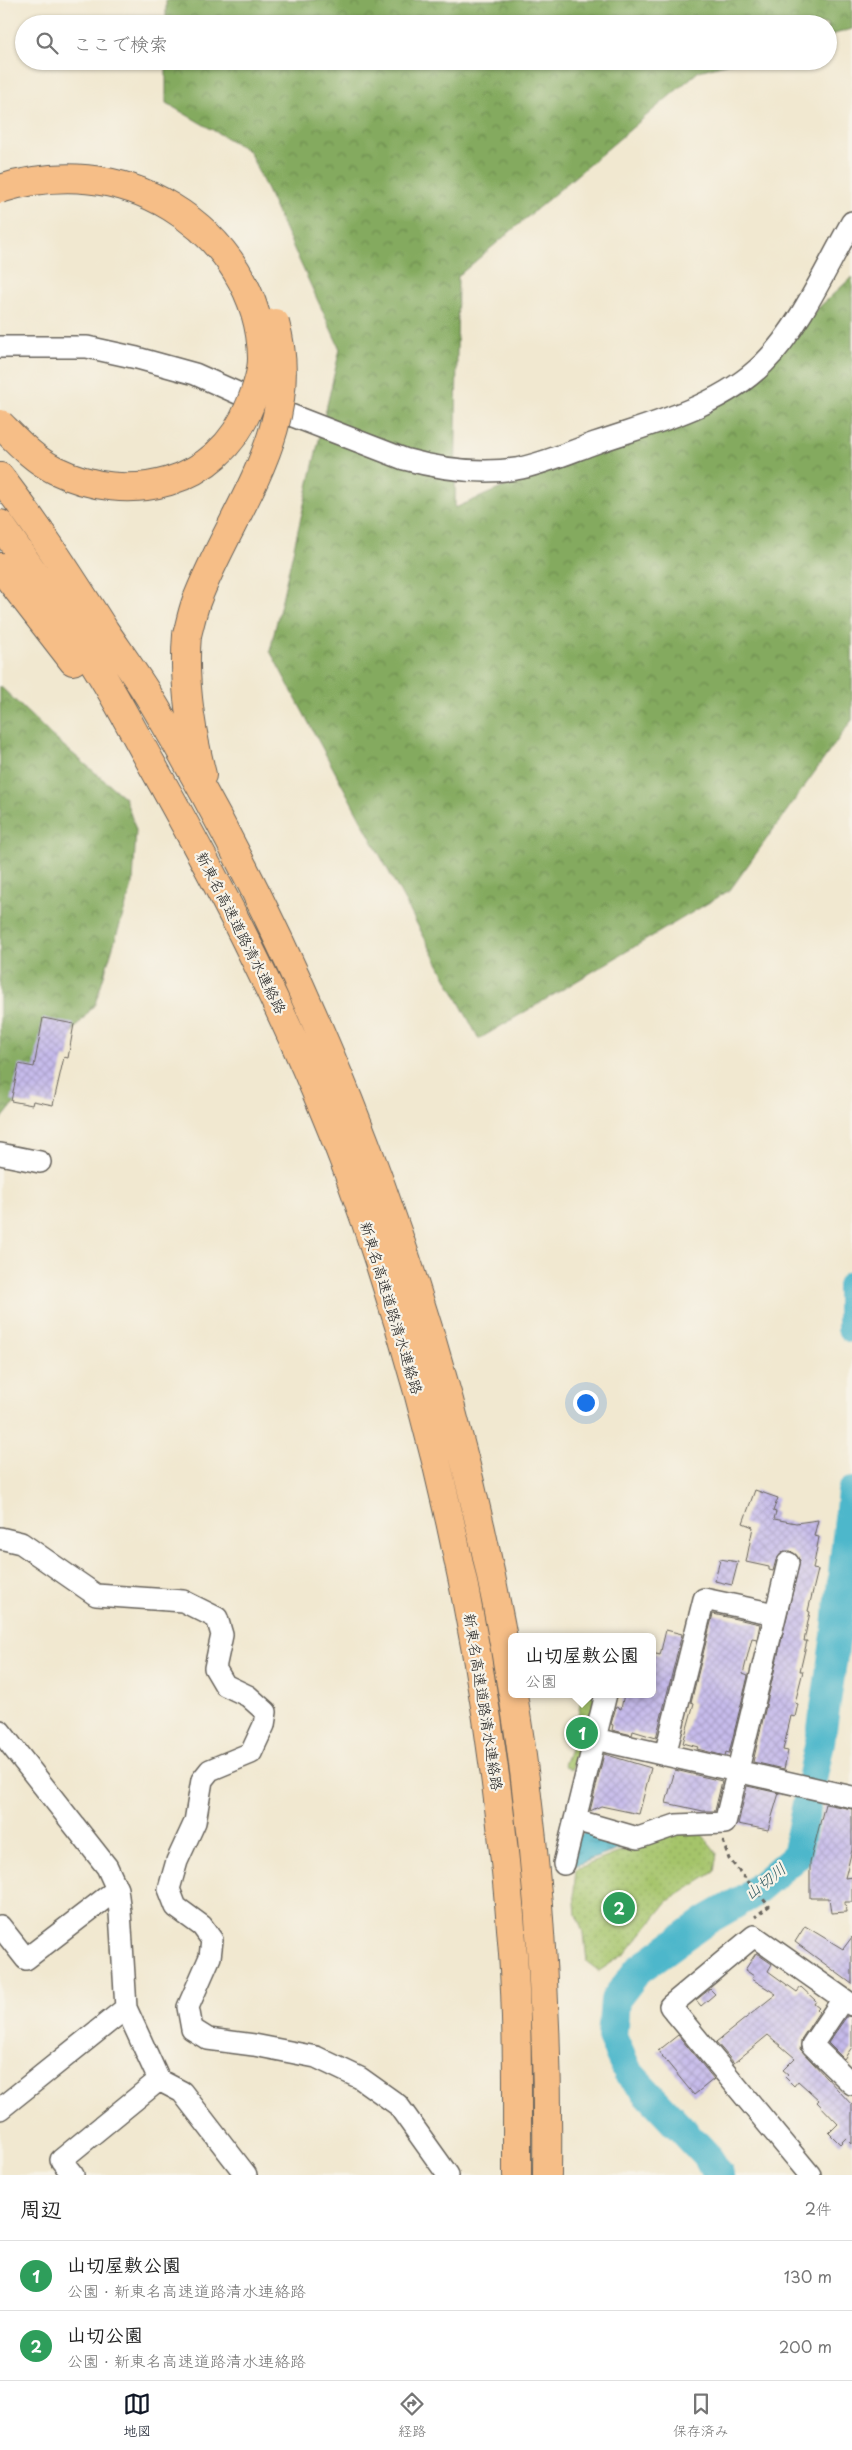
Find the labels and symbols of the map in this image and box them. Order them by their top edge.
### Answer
street label: 新東名高速道路清水連絡路 [191,847,293,1018]
street label: 新東名高速道路清水連絡路 [355,1218,430,1397]
your location [573,1390,599,1416]
street label: 新東名高速道路清水連絡路 [459,1611,510,1792]
pin: 1 [566,1714,598,1752]
water label: 山切川 [738,1856,791,1905]
pin: 2 [603,1889,635,1927]

